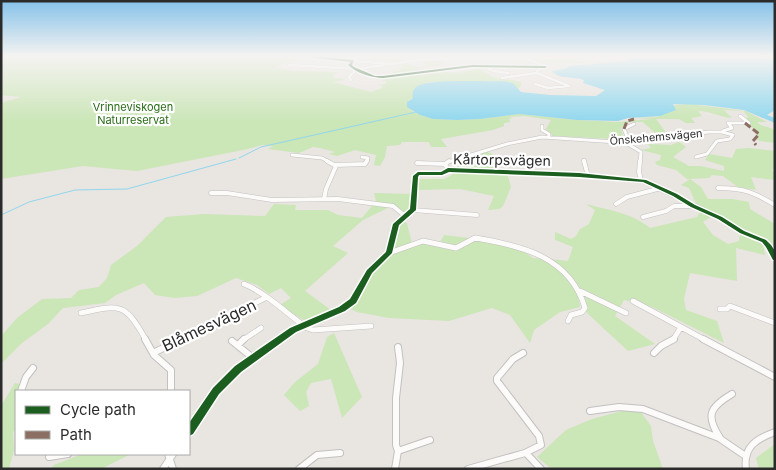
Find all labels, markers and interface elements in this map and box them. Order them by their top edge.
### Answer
park label: Vrinneviskogen Naturreservat [93,100,173,127]
street label: Önskehemsvägen [609,126,703,148]
street label: Kårtorpsvägen [453,150,551,169]
street label: Blåmesvägen [159,294,259,356]
legend [15,390,190,455]
text: Cycle path [60,400,136,419]
text: Path [60,425,92,444]

